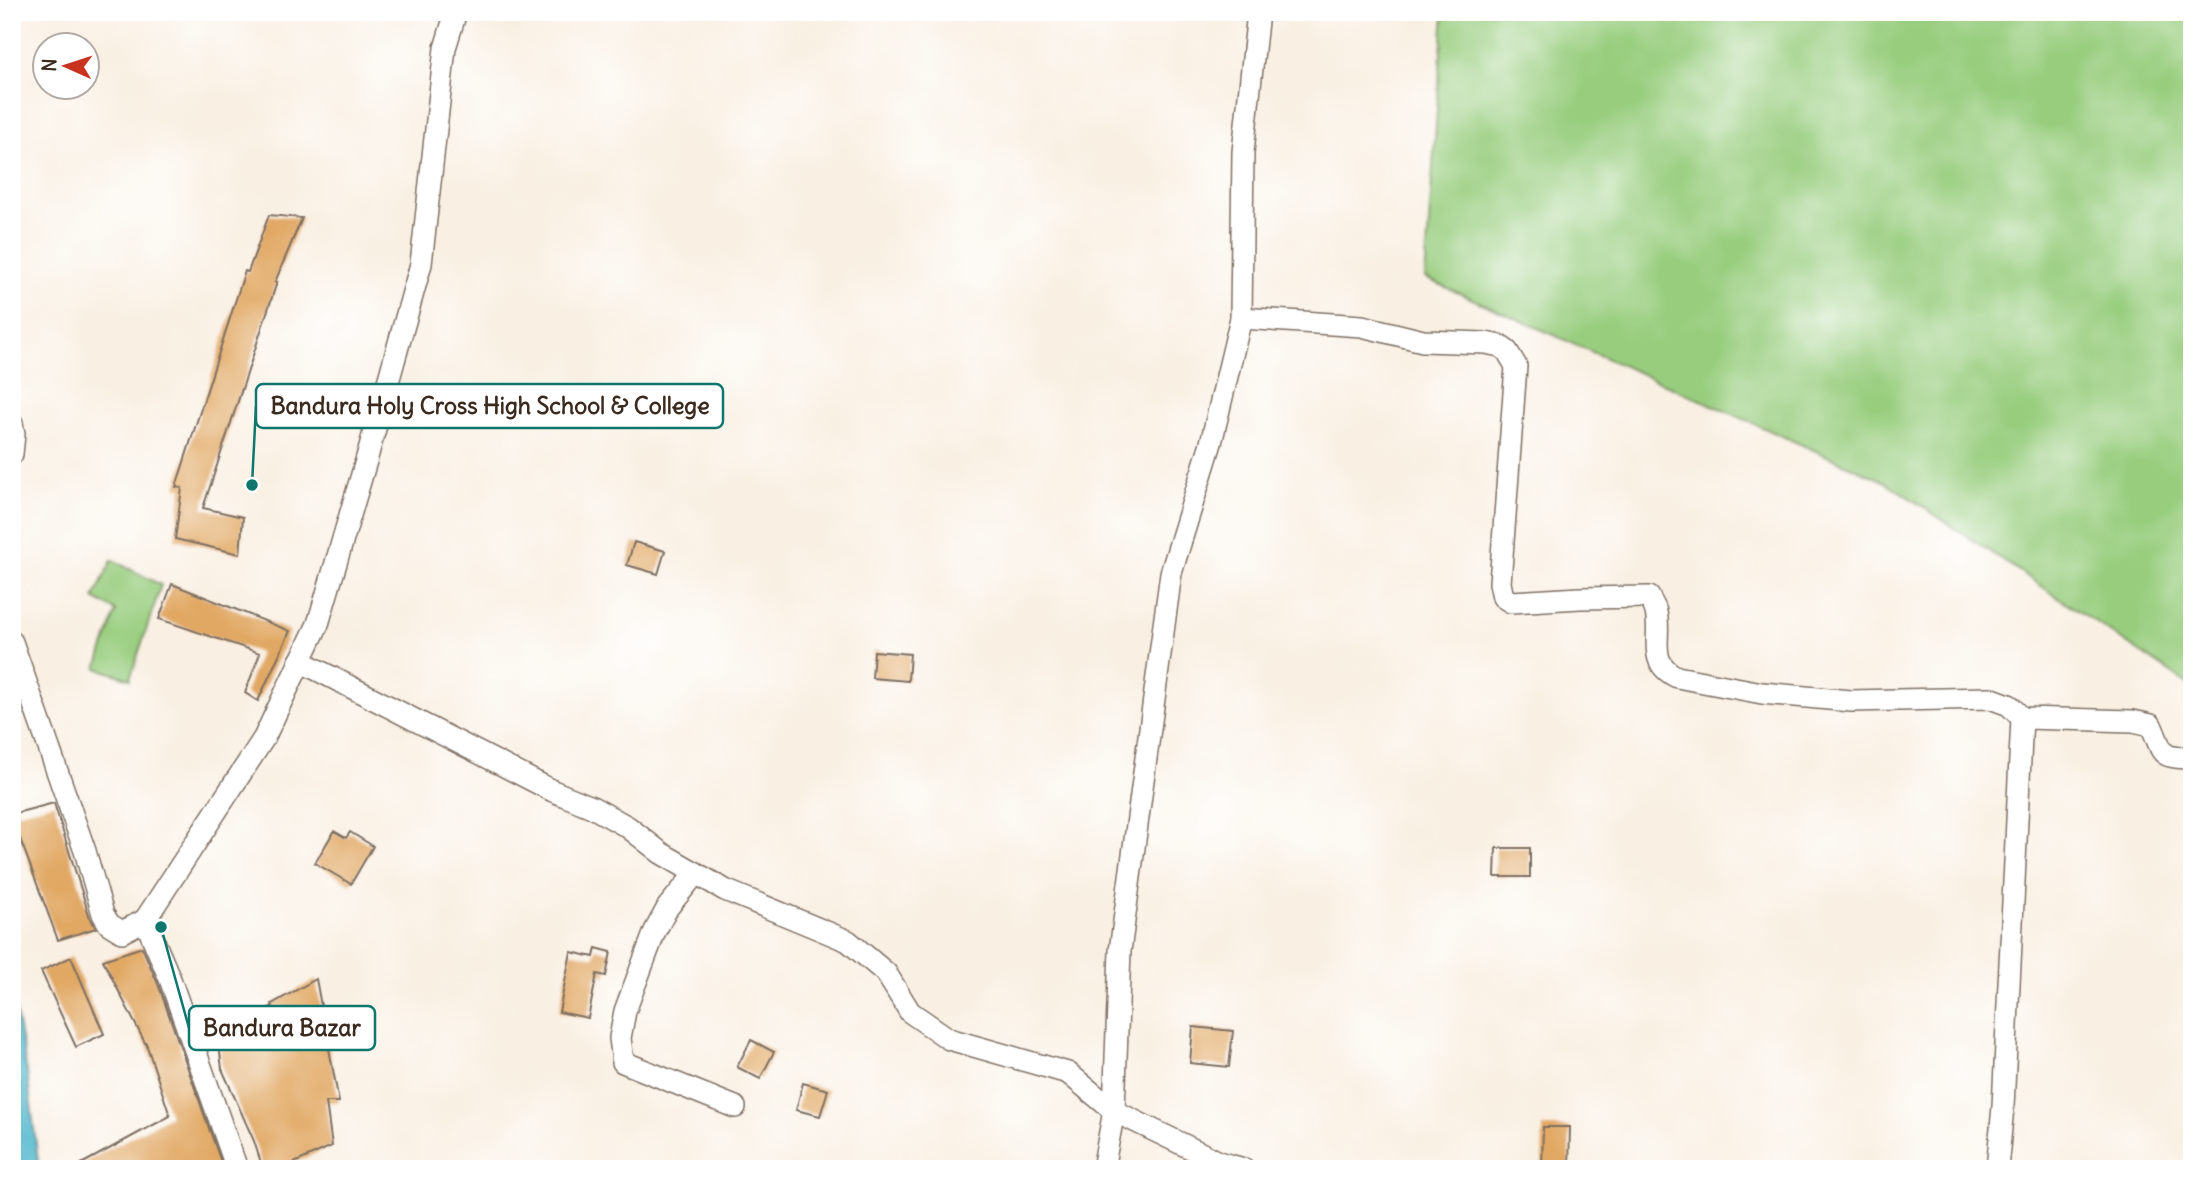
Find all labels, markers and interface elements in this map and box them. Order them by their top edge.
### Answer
north arrow [32,32,102,102]
text: N [37,58,61,72]
callout: Bandura Holy Cross High School & College [256,384,723,428]
text: Bandura Holy Cross High School & College [270,391,710,420]
callout: Bandura Bazar [189,1006,375,1050]
text: Bandura Bazar [203,1013,361,1042]

